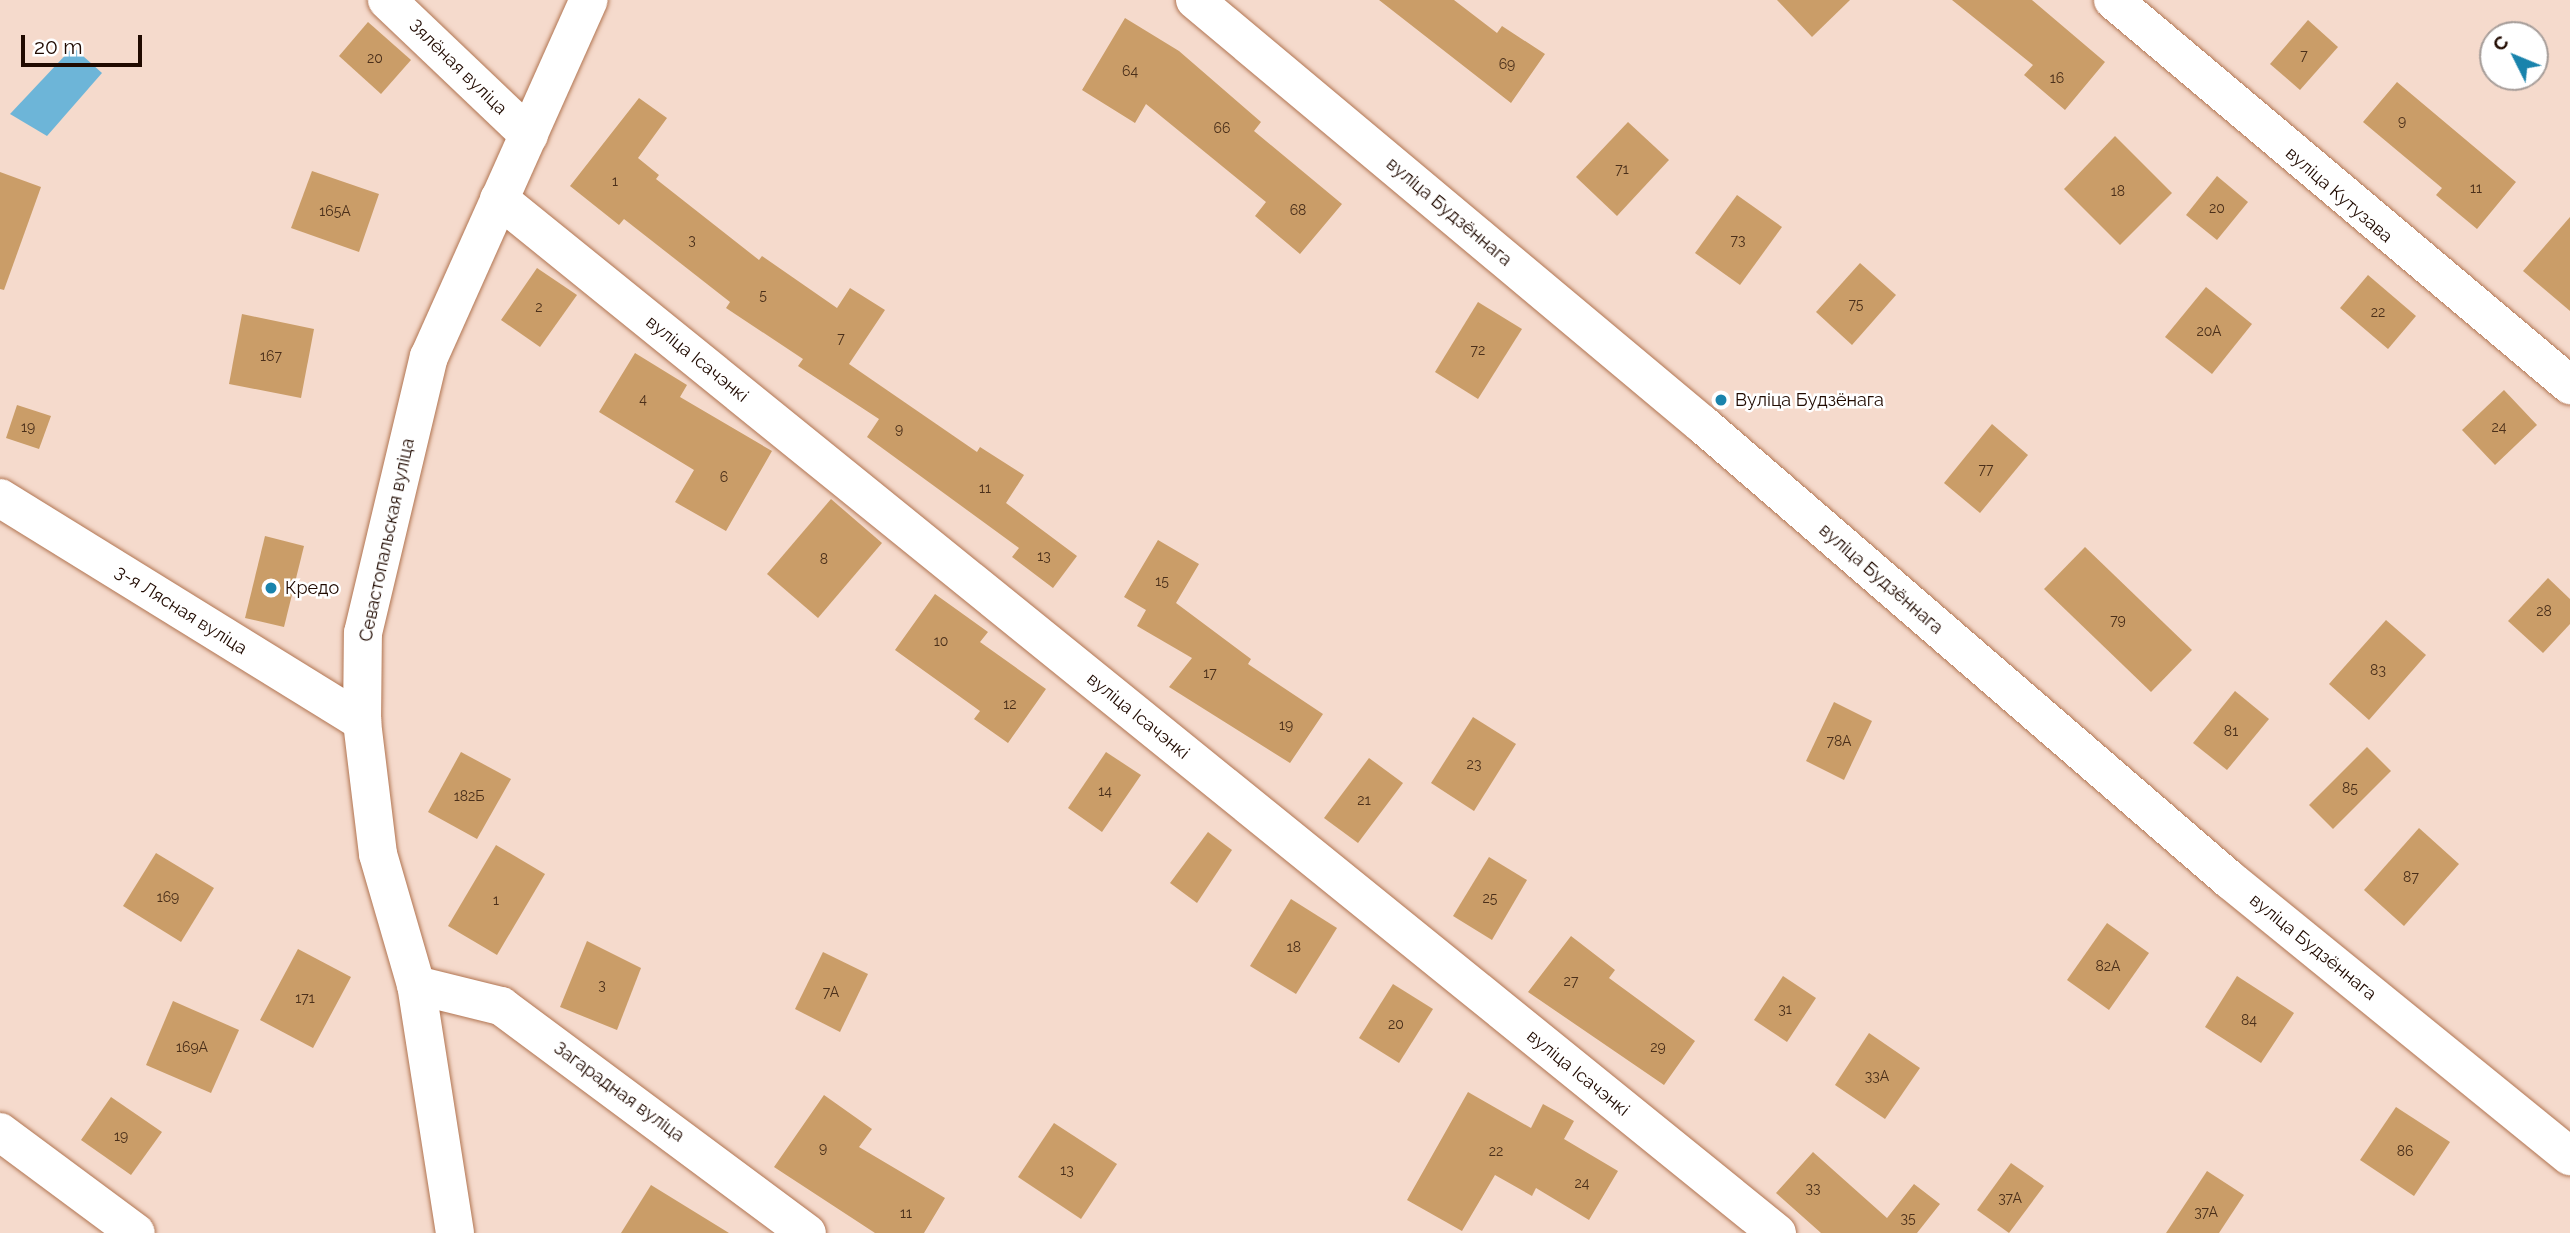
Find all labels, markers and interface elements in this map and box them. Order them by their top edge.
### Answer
street label: Зялёная вуліца [405,15,511,119]
scale bar [24,21,145,65]
north arrow [2479,21,2549,91]
text: С [2488,31,2513,55]
text: 20 m [34,34,82,59]
house number: 7 [2300,47,2308,63]
house number: 20 [367,50,383,66]
house number: 69 [1499,56,1515,72]
house number: 64 [1122,63,1138,79]
house number: 16 [2050,70,2064,86]
house number: 9 [2398,113,2406,129]
house number: 66 [1214,120,1230,136]
street label: вуліца Кутузава [2281,143,2397,247]
street label: вуліца Будзённага [1382,153,1516,271]
house number: 71 [1615,161,1629,177]
house number: 1 [612,173,618,189]
house number: 11 [2470,180,2482,196]
house number: 18 [2111,183,2125,199]
house number: 20 [2209,200,2225,216]
house number: 68 [1290,202,1306,218]
house number: 165А [319,203,351,219]
house number: 3 [688,232,696,248]
house number: 73 [1731,232,1745,248]
house number: 5 [759,287,767,303]
house number: 75 [1849,296,1863,312]
house number: 2 [535,299,543,315]
house number: 22 [2371,304,2385,320]
street label: вуліца Ісачэнкі [641,311,753,407]
house number: 20А [2196,323,2222,339]
house number: 7 [837,330,845,346]
house number: 72 [1471,342,1485,358]
house number: 167 [260,348,282,364]
place label: Вуліца Будзёнага [1735,389,1884,411]
house number: 4 [639,391,647,407]
marker: Вуліца Будзёнага [1713,392,1729,408]
house number: 19 [21,419,35,435]
house number: 24 [2492,419,2506,435]
house number: 9 [895,421,903,437]
street label: Севастопальская вуліца [355,436,419,644]
house number: 77 [1979,461,1993,477]
house number: 6 [720,469,728,485]
house number: 11 [979,480,991,496]
street label: вуліца Будзённага [1815,519,1947,639]
house number: 13 [1037,548,1051,564]
house number: 8 [820,551,828,567]
street label: 3-я Лясная вуліца [111,561,251,659]
house number: 15 [1155,573,1169,589]
place label: Кредо [285,577,339,599]
marker: Кредо [263,580,279,596]
house number: 28 [2536,603,2552,619]
house number: 79 [2110,612,2126,628]
house number: 10 [934,633,948,649]
house number: 83 [2370,662,2386,678]
house number: 17 [1203,665,1217,681]
street label: вуліца Ісачэнкі [1082,668,1194,764]
house number: 12 [1003,696,1017,712]
house number: 19 [1279,717,1293,733]
house number: 81 [2224,723,2238,739]
house number: 78А [1826,733,1852,749]
house number: 23 [1467,756,1481,772]
house number: 85 [2342,780,2358,796]
house number: 14 [1098,783,1112,799]
house number: 182Б [454,788,484,804]
house number: 21 [1357,792,1371,808]
house number: 87 [2403,869,2419,885]
house number: 169 [157,889,179,905]
street label: вуліца Будзённага [2245,889,2381,1005]
house number: 25 [1483,890,1497,906]
house number: 1 [493,892,499,908]
house number: 18 [1287,939,1301,955]
house number: 82А [2095,958,2121,974]
house number: 27 [1564,973,1578,989]
house number: 3 [598,977,606,993]
house number: 7А [823,984,839,1000]
house number: 171 [295,990,315,1006]
house number: 31 [1778,1001,1792,1017]
house number: 84 [2241,1012,2257,1028]
house number: 20 [1388,1016,1404,1032]
street label: вуліца Ісачэнкі [1522,1025,1634,1121]
street label: Загарадная вуліца [550,1037,688,1147]
house number: 169А [176,1039,208,1055]
house number: 29 [1650,1039,1666,1055]
house number: 33А [1865,1068,1889,1084]
house number: 19 [114,1128,128,1144]
house number: 9 [819,1140,827,1156]
house number: 22 [1489,1143,1503,1159]
house number: 86 [2397,1143,2413,1159]
house number: 13 [1060,1162,1074,1178]
house number: 24 [1575,1175,1589,1191]
house number: 33 [1806,1180,1820,1196]
house number: 37А [1998,1190,2022,1206]
house number: 37А [2194,1204,2218,1220]
house number: 11 [900,1205,912,1221]
house number: 35 [1900,1210,1916,1226]

